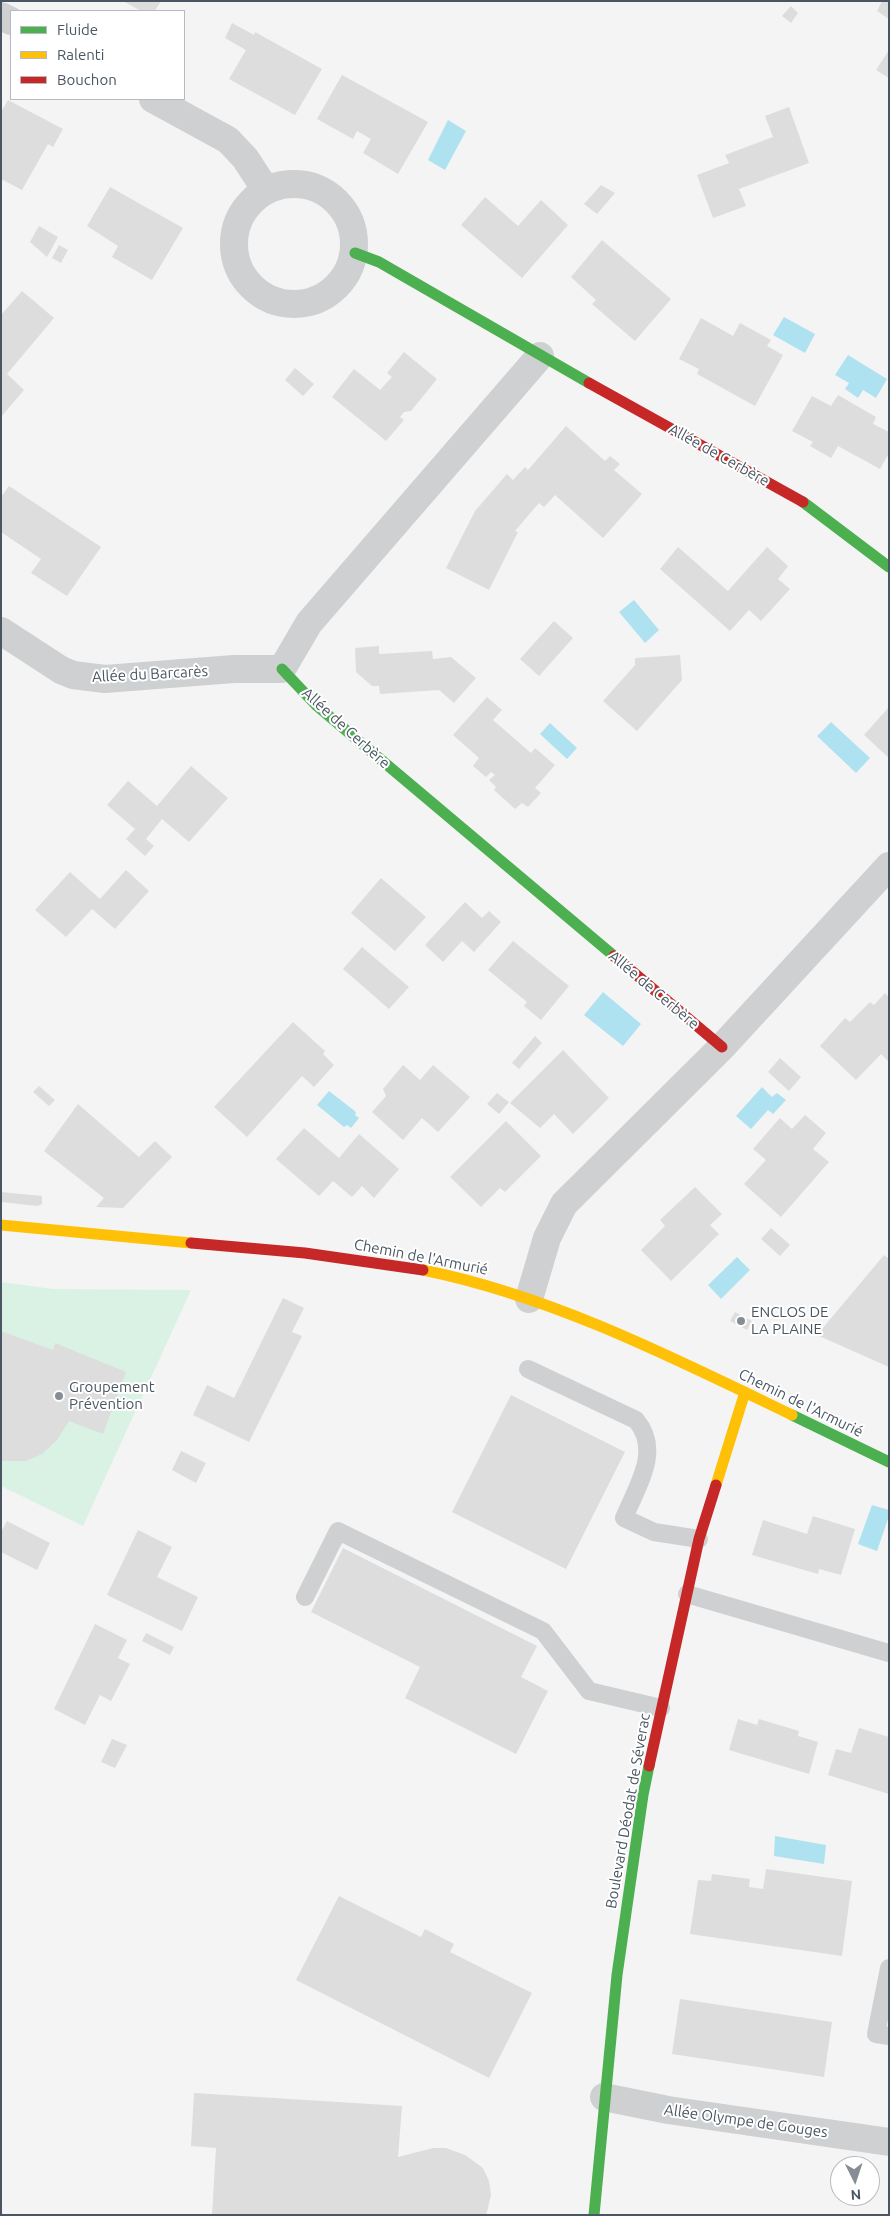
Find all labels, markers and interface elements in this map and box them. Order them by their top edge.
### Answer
legend [10,10,185,100]
text: Fluide [57,21,98,38]
text: Ralenti [57,46,104,63]
text: Bouchon [57,71,117,88]
street label: Allée de Cerbère [666,420,772,490]
street label: Allée du Barcarès [91,662,209,686]
street label: Allée de Cerbère [298,684,394,772]
street label: Allée de Cerbère [605,947,703,1033]
street label: Chemin de l'Armurié [352,1235,490,1279]
place label: ENCLOS DE LA PLAINE [751,1303,828,1338]
marker: ENCLOS DE LA PLAINE [735,1315,747,1327]
street label: Chemin de l'Armurié [736,1365,866,1441]
place label: Groupement Prévention [69,1378,155,1413]
marker: Groupement Prévention [53,1390,65,1402]
street label: Boulevard Déodat de Séverac [602,1712,654,1910]
street label: Allée Olympe de Gouges [663,2101,829,2141]
north arrow [830,2156,880,2206]
text: N [850,2187,862,2203]

